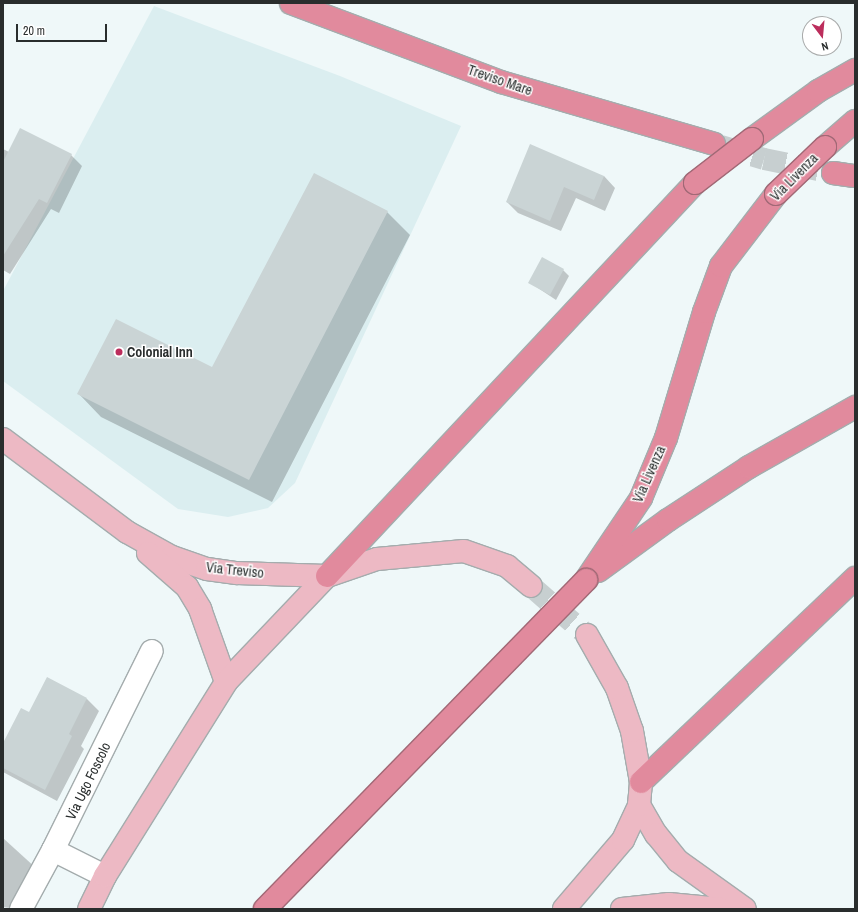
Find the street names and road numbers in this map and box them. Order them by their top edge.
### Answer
street label: Treviso Mare [465,61,535,99]
street label: Via Livenza [767,150,821,204]
street label: Via Livenza [629,443,669,505]
street label: Via Treviso [205,559,265,581]
street label: Via Ugo Foscolo [62,740,114,822]

